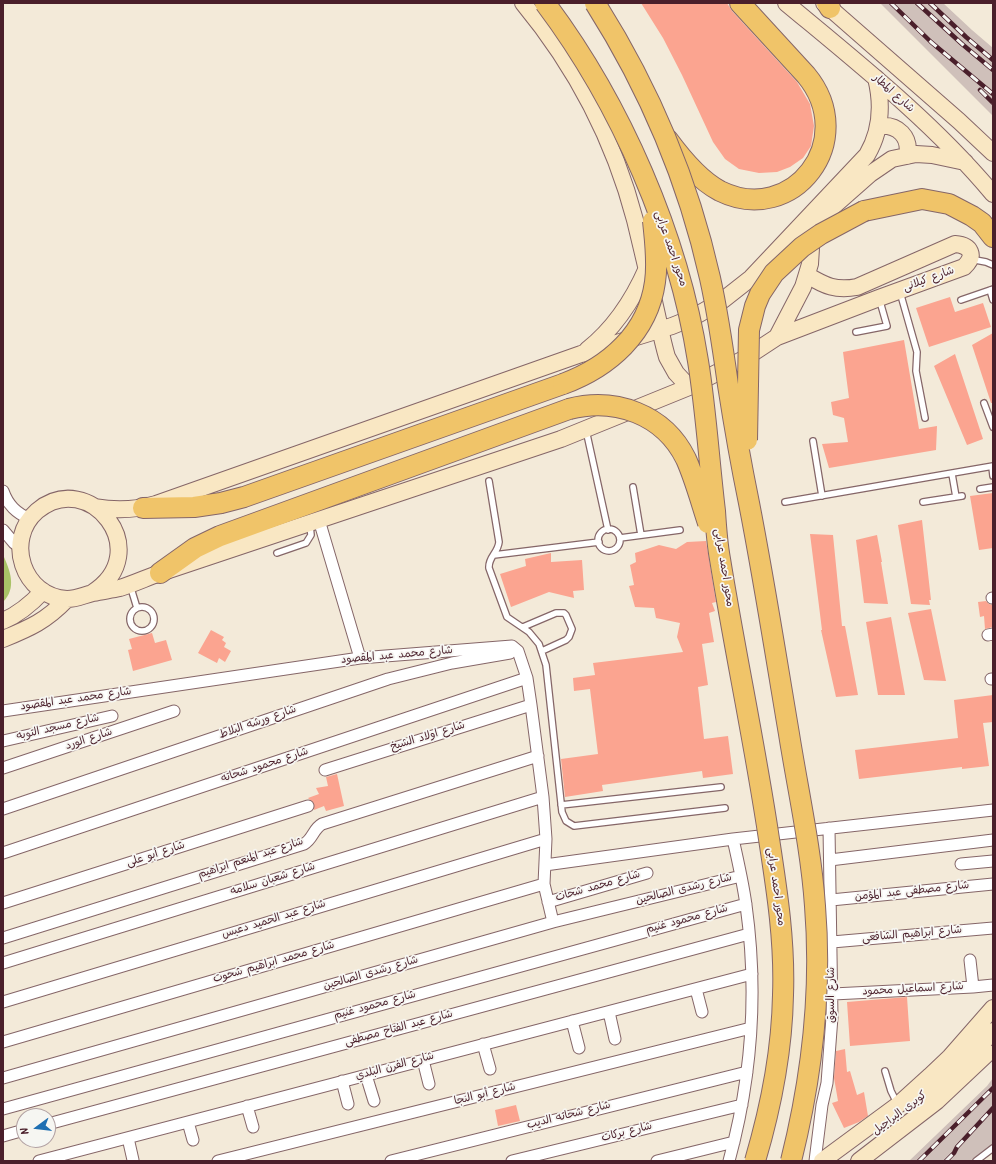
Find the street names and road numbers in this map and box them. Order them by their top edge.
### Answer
street label: شارع المطار [870,72,916,116]
street label: محور احمد عرابى [651,210,689,288]
street label: شارع كيلانى [902,265,956,295]
street label: محور احمد عرابى [710,528,736,608]
street label: شارع محمد عبد المقصود [341,645,453,667]
street label: شارع محمد عبد المقصود [20,686,132,714]
street label: شارع ورشه البلاط [218,704,298,742]
street label: شارع مسجد التوبه [15,712,101,744]
street label: شارع اولاد الشيخ [389,719,467,755]
street label: شارع الورد [64,726,114,754]
street label: شارع محمود شحاته [220,746,310,786]
street label: شارع عبد المنعم ابراهيم [197,836,305,882]
street label: شارع أبو على [125,839,187,871]
street label: محور احمد عرابى [763,847,787,927]
street label: شارع شعبان سلامه [229,861,317,899]
street label: شارع محمد شحات [554,869,642,905]
street label: شارع رشدى الصالحين [635,872,733,908]
street label: شارع مصطفى عبد المؤمن [854,879,970,905]
street label: شارع عبد الحميد دعبس [220,898,328,942]
street label: شارع محمود غنيم [645,903,729,937]
street label: شارع ابراهيم الشافعى [861,924,963,946]
street label: شارع محمد ابراهيم شحوت [212,939,336,987]
street label: شارع رشدى الصالحين [322,954,420,994]
street label: شارع السوق [825,967,839,1023]
street label: شارع اسماعيل محمود [862,981,964,999]
street label: شارع محمود غنيم [333,989,417,1023]
street label: شارع عبد الفتاح مصطفى [344,1008,454,1050]
street label: شارع الفرن البلدي [354,1050,436,1084]
street label: شارع أبو النجا [453,1081,517,1109]
street label: كوبرى البراجيل [870,1089,930,1139]
street label: شارع شحاته الديب [526,1099,612,1133]
street label: شارع بركات [600,1120,654,1146]

